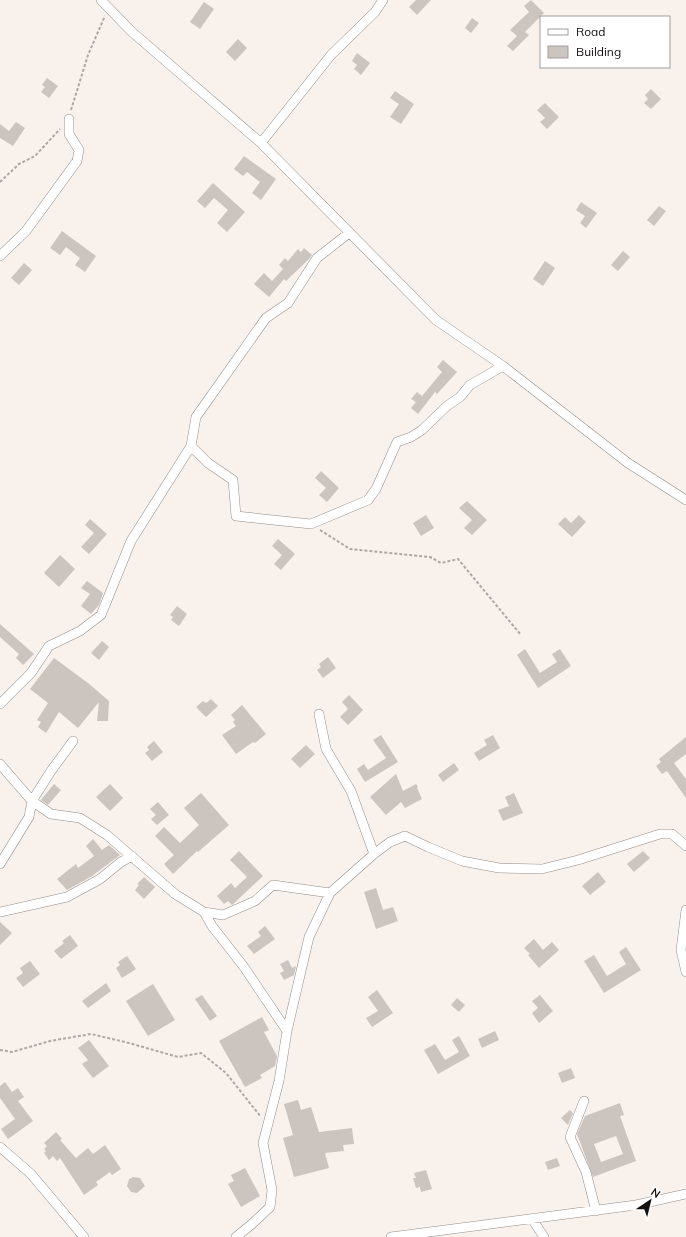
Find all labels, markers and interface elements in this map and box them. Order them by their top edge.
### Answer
legend [540,16,670,68]
text: Road [576,24,605,39]
text: Building [576,44,621,59]
north arrow [630,1181,670,1221]
text: N [648,1185,663,1201]

